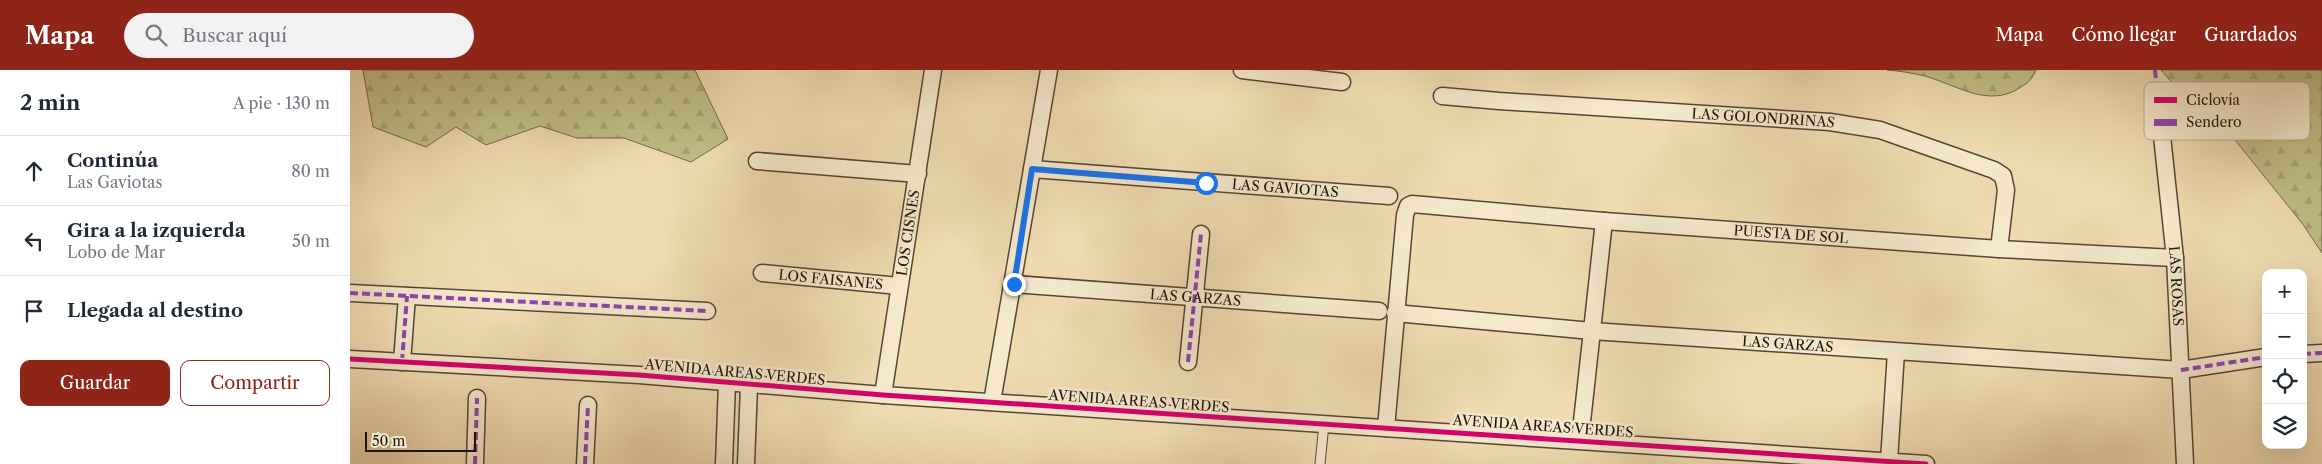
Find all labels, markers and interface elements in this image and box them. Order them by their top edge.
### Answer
search box [124,13,474,58]
text: Mapa [25,21,94,50]
icon: search [142,21,170,49]
text: Buscar aquí [182,24,287,47]
text: Mapa [1995,24,2044,46]
text: Cómo llegar [2072,24,2176,46]
text: Guardados [2204,24,2297,46]
legend [2144,82,2310,140]
text: 2 min [20,90,80,115]
text: Ciclovía [2186,91,2241,109]
text: A pie · 130 m [233,93,330,113]
street label: LAS GOLONDRINAS [1691,104,1836,132]
text: Sendero [2186,113,2242,131]
text: Continúa [67,149,158,172]
icon: ahead [20,157,48,185]
text: 80 m [291,161,330,181]
text: Las Gaviotas [67,172,162,192]
route start [1195,172,1218,195]
street label: LAS GAVIOTAS [1231,175,1339,201]
street label: LOS CISNES [892,189,923,277]
text: Gira a la izquierda [67,219,246,242]
street label: PUESTA DE SOL [1733,221,1849,247]
icon: left [20,227,48,255]
text: 50 m [292,231,330,251]
text: Lobo de Mar [67,242,165,262]
street label: LAS ROSAS [2165,245,2187,327]
street label: LOS FAISANES [778,266,884,293]
map controls [2262,269,2307,449]
button: + [2262,269,2307,314]
route end [1003,273,1026,296]
street label: LAS GARZAS [1149,285,1242,310]
icon: arrive [20,297,48,325]
text: Llegada al destino [67,299,243,322]
button: − [2262,314,2307,359]
street label: LAS GARZAS [1741,332,1834,356]
street label: AVENIDA AREAS VERDES [643,355,826,389]
button: locate [2262,359,2307,404]
button: Guardar [20,360,170,406]
button: Compartir [180,360,330,406]
street label: AVENIDA AREAS VERDES [1047,386,1230,416]
button: layers [2262,404,2307,449]
street label: AVENIDA AREAS VERDES [1451,411,1634,441]
scale bar [365,429,476,452]
text: 50 m [372,432,405,450]

